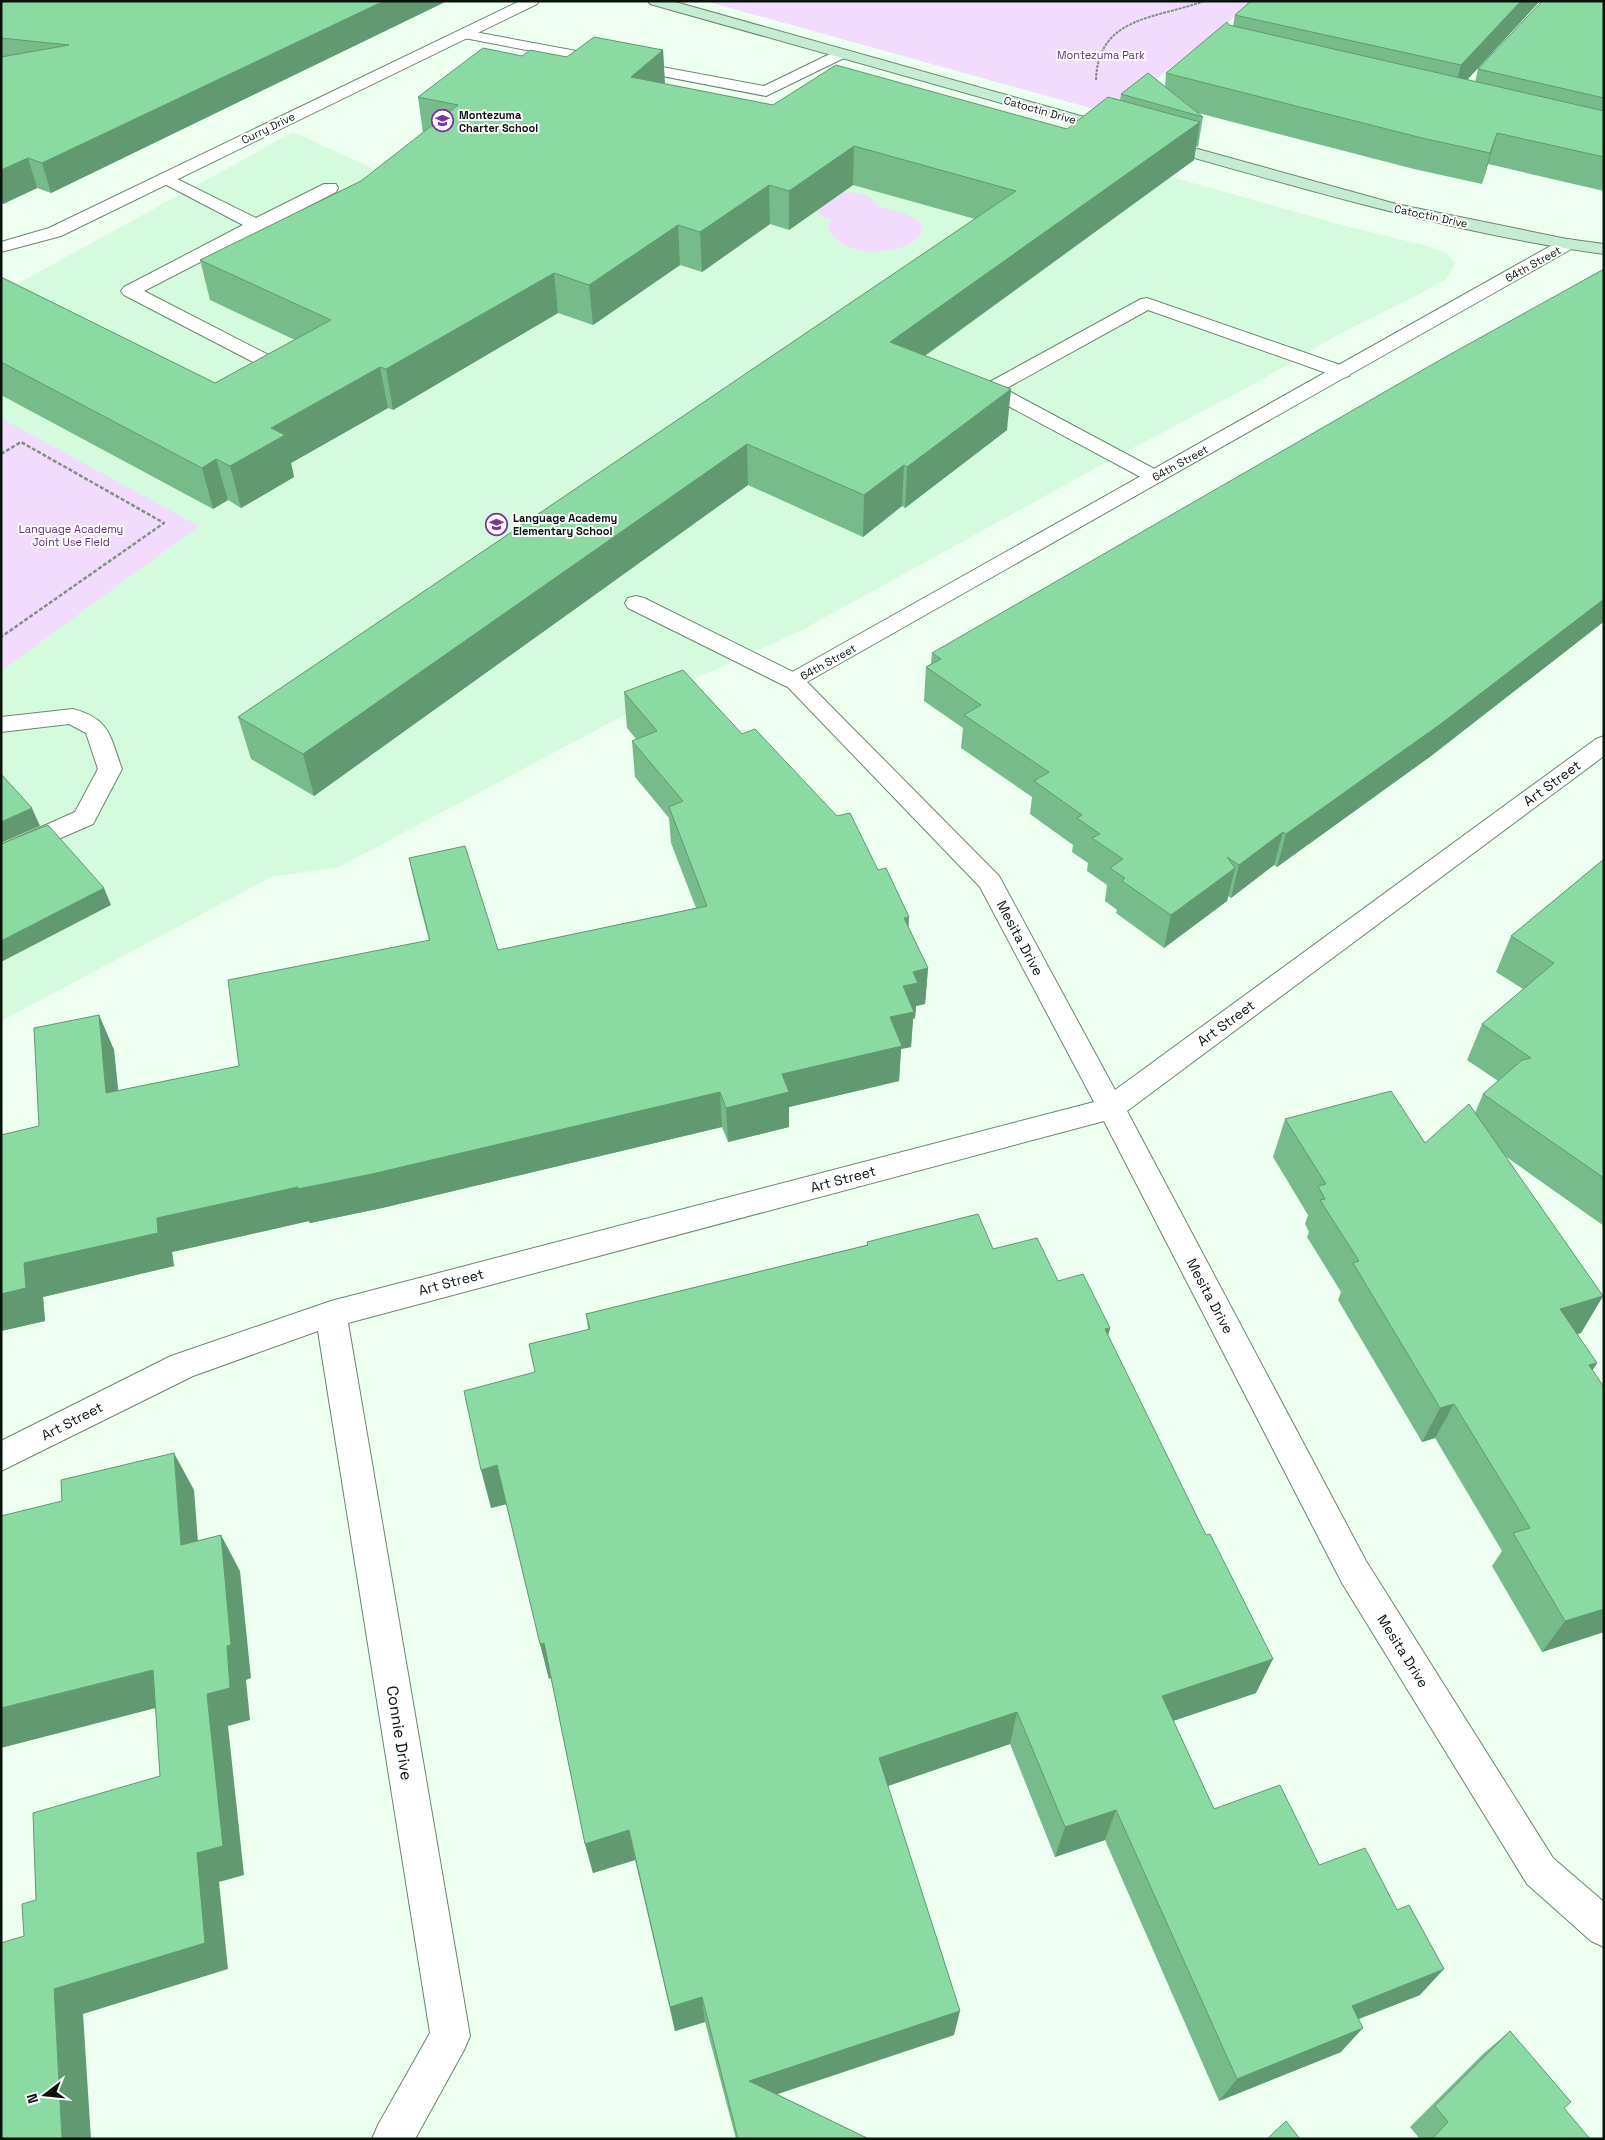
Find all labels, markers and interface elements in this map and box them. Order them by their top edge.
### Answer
park label: Montezuma Park [1057,48,1145,62]
street label: Catoctin Drive [1002,93,1078,127]
place label: Montezuma Charter School [459,108,538,135]
street label: Curry Drive [239,109,297,147]
school or university icon: Montezuma Charter School [431,109,455,133]
street label: Catoctin Drive [1393,201,1469,231]
street label: 64th Street [1503,243,1563,285]
street label: 64th Street [1150,442,1210,484]
place label: Language Academy Elementary School [513,511,617,538]
school or university icon: Language Academy Elementary School [485,512,509,536]
park label: Language Academy Joint Use Field [19,522,123,549]
street label: 64th Street [798,641,858,683]
street label: Art Street [1520,756,1584,810]
street label: Mesita Drive [993,897,1047,979]
street label: Art Street [1194,996,1258,1050]
street label: Art Street [808,1162,878,1196]
street label: Mesita Drive [1183,1255,1237,1337]
street label: Art Street [416,1265,486,1299]
street label: Art Street [38,1398,106,1444]
street label: Mesita Drive [1373,1611,1433,1691]
street label: Connie Drive [382,1684,417,1782]
north arrow [20,2070,70,2120]
text: N [23,2092,42,2106]

